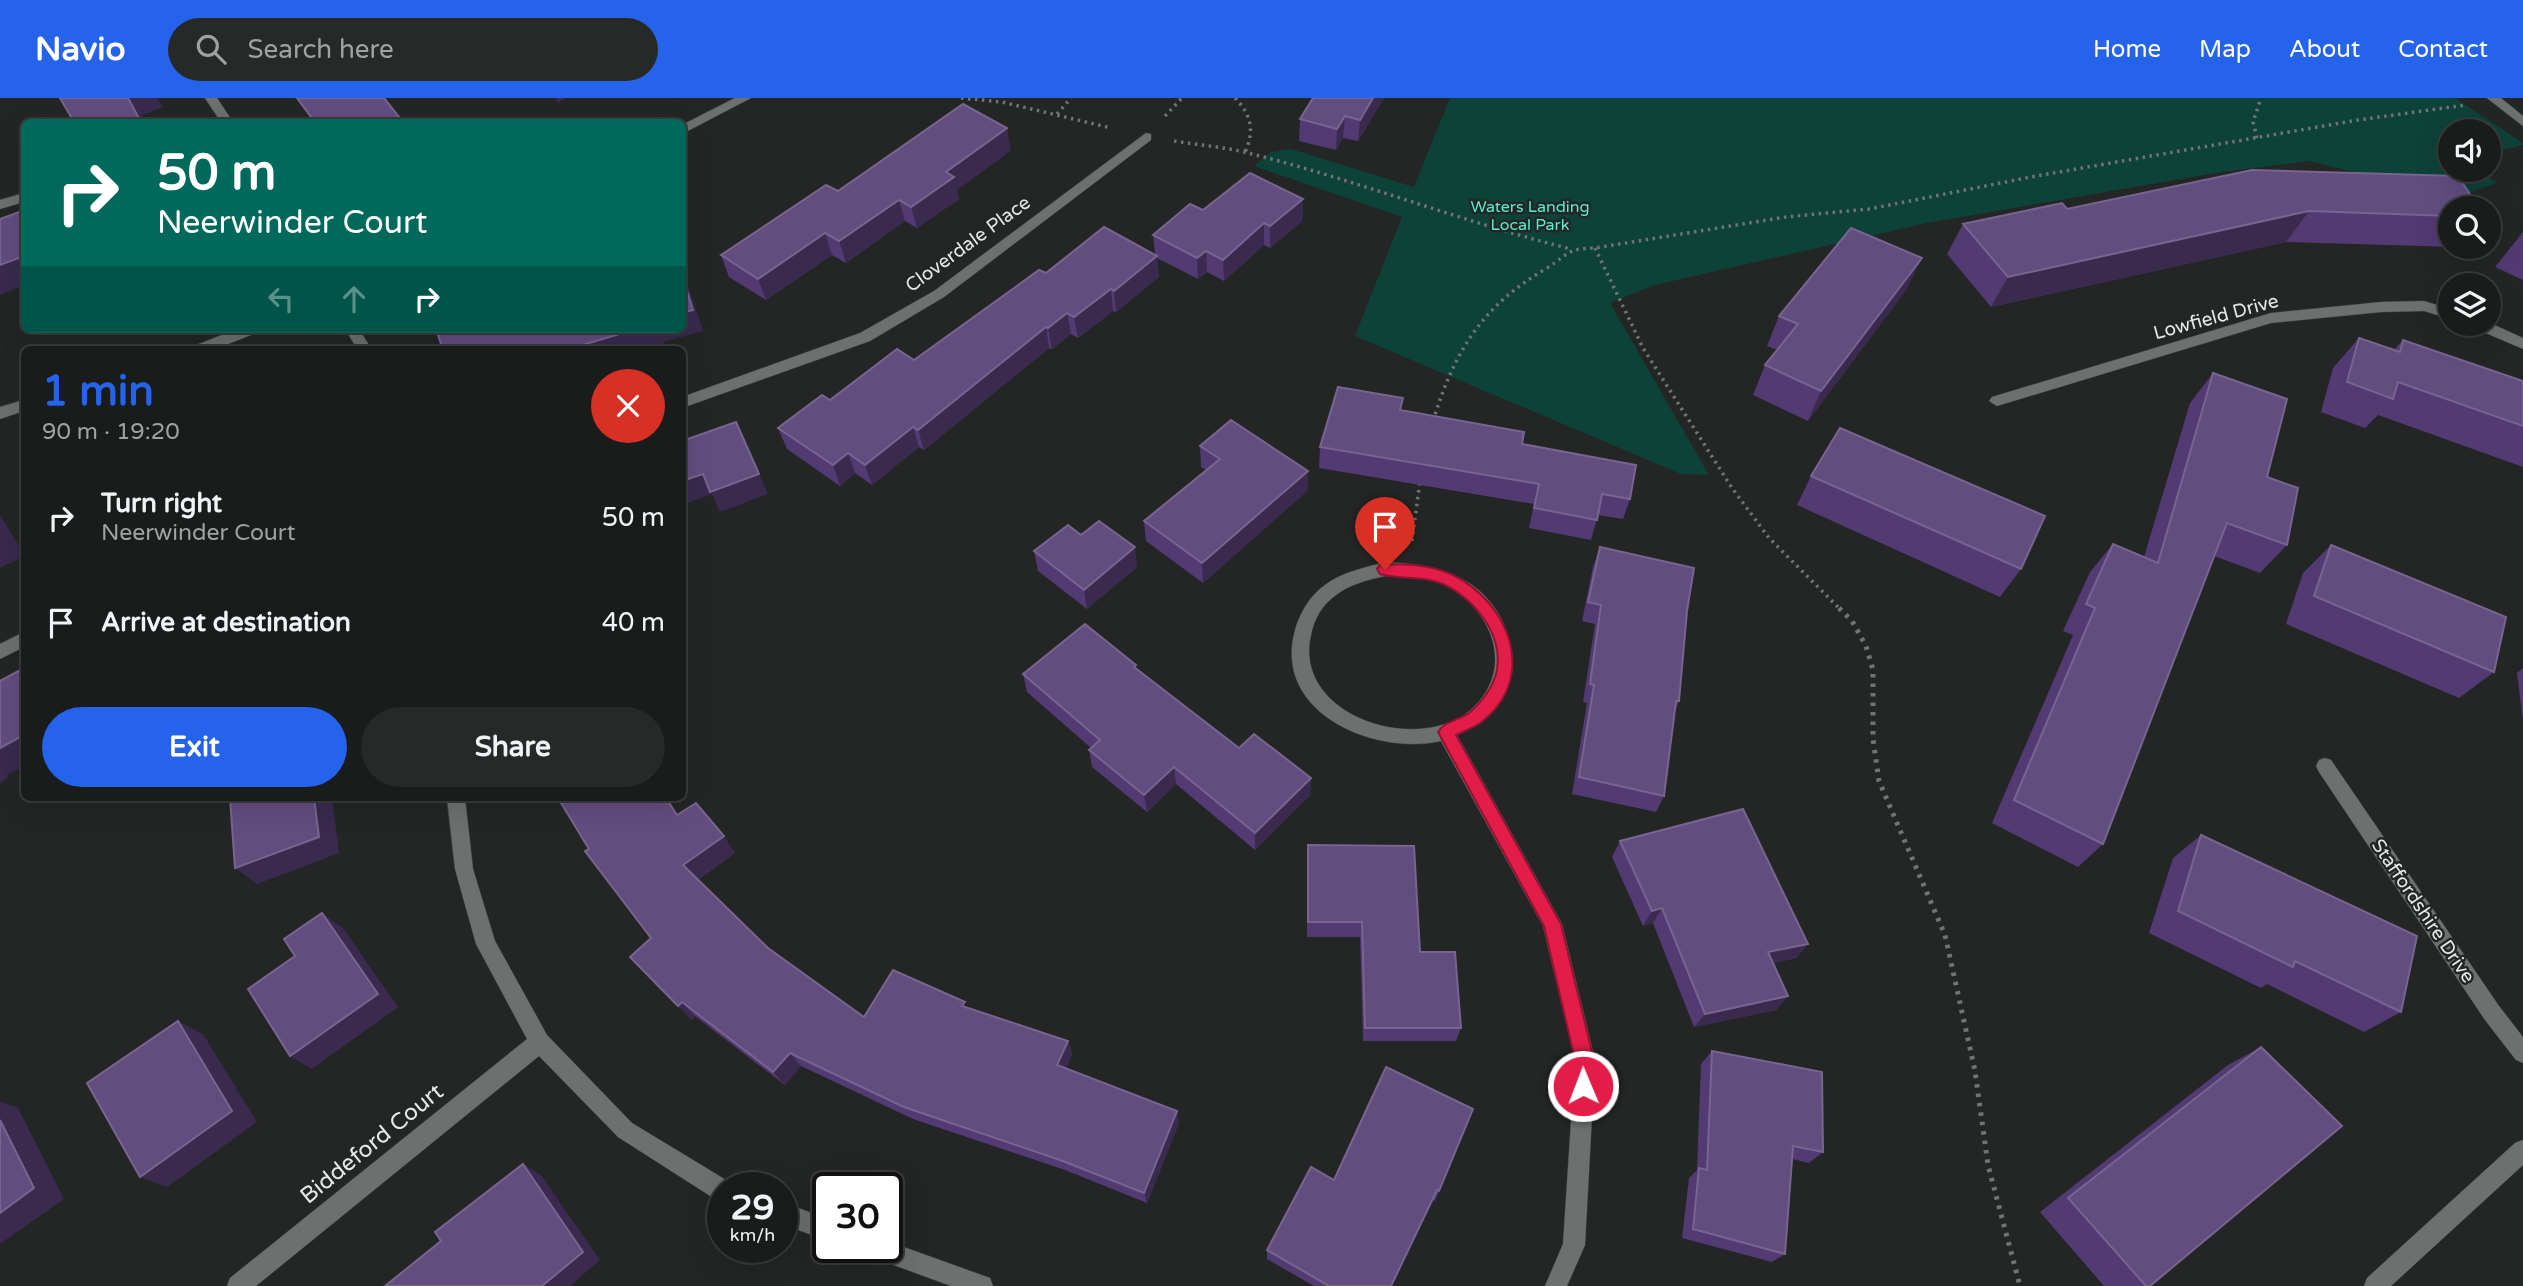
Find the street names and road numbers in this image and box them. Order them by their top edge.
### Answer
street label: Cloverdale Place [901,191,1035,297]
street label: Lowfield Drive [2151,290,2281,344]
street label: Staffordshire Drive [2367,835,2479,987]
street label: Biddeford Court [295,1078,449,1210]

